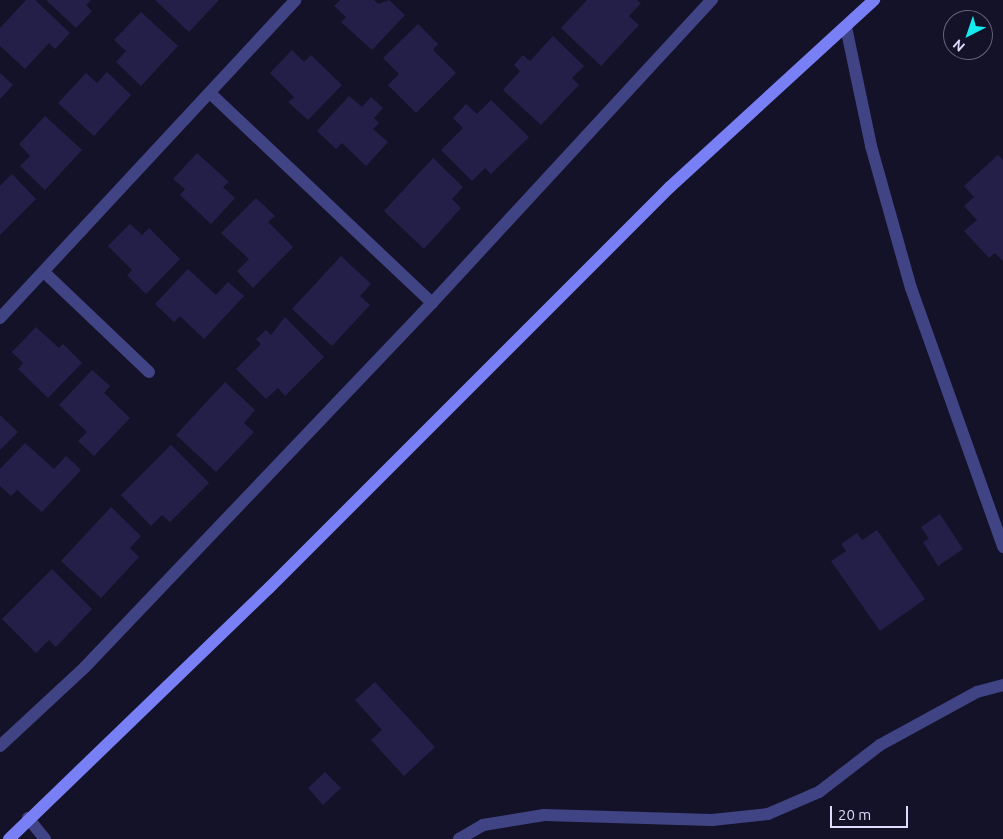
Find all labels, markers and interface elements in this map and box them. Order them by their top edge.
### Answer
north arrow [943,10,993,60]
text: N [950,36,968,55]
scale bar [833,796,910,828]
text: 20 m [838,806,871,823]

